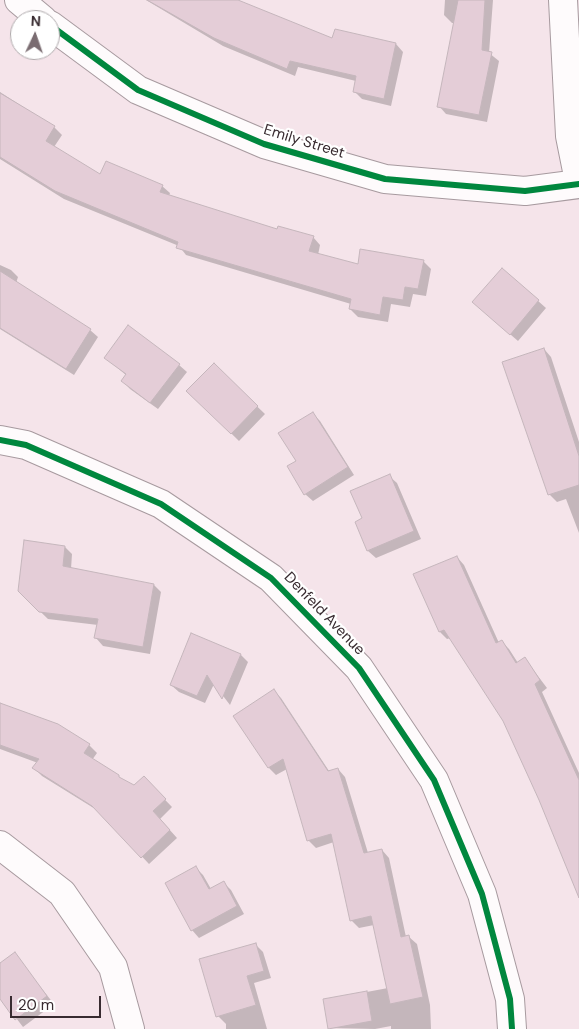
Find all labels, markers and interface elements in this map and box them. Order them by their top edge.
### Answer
north arrow [10,10,60,60]
text: N [30,12,41,30]
street label: Emily Street [261,121,347,163]
street label: Denfeld Avenue [280,569,368,659]
scale bar [12,986,104,1018]
text: 20 m [18,995,54,1015]

